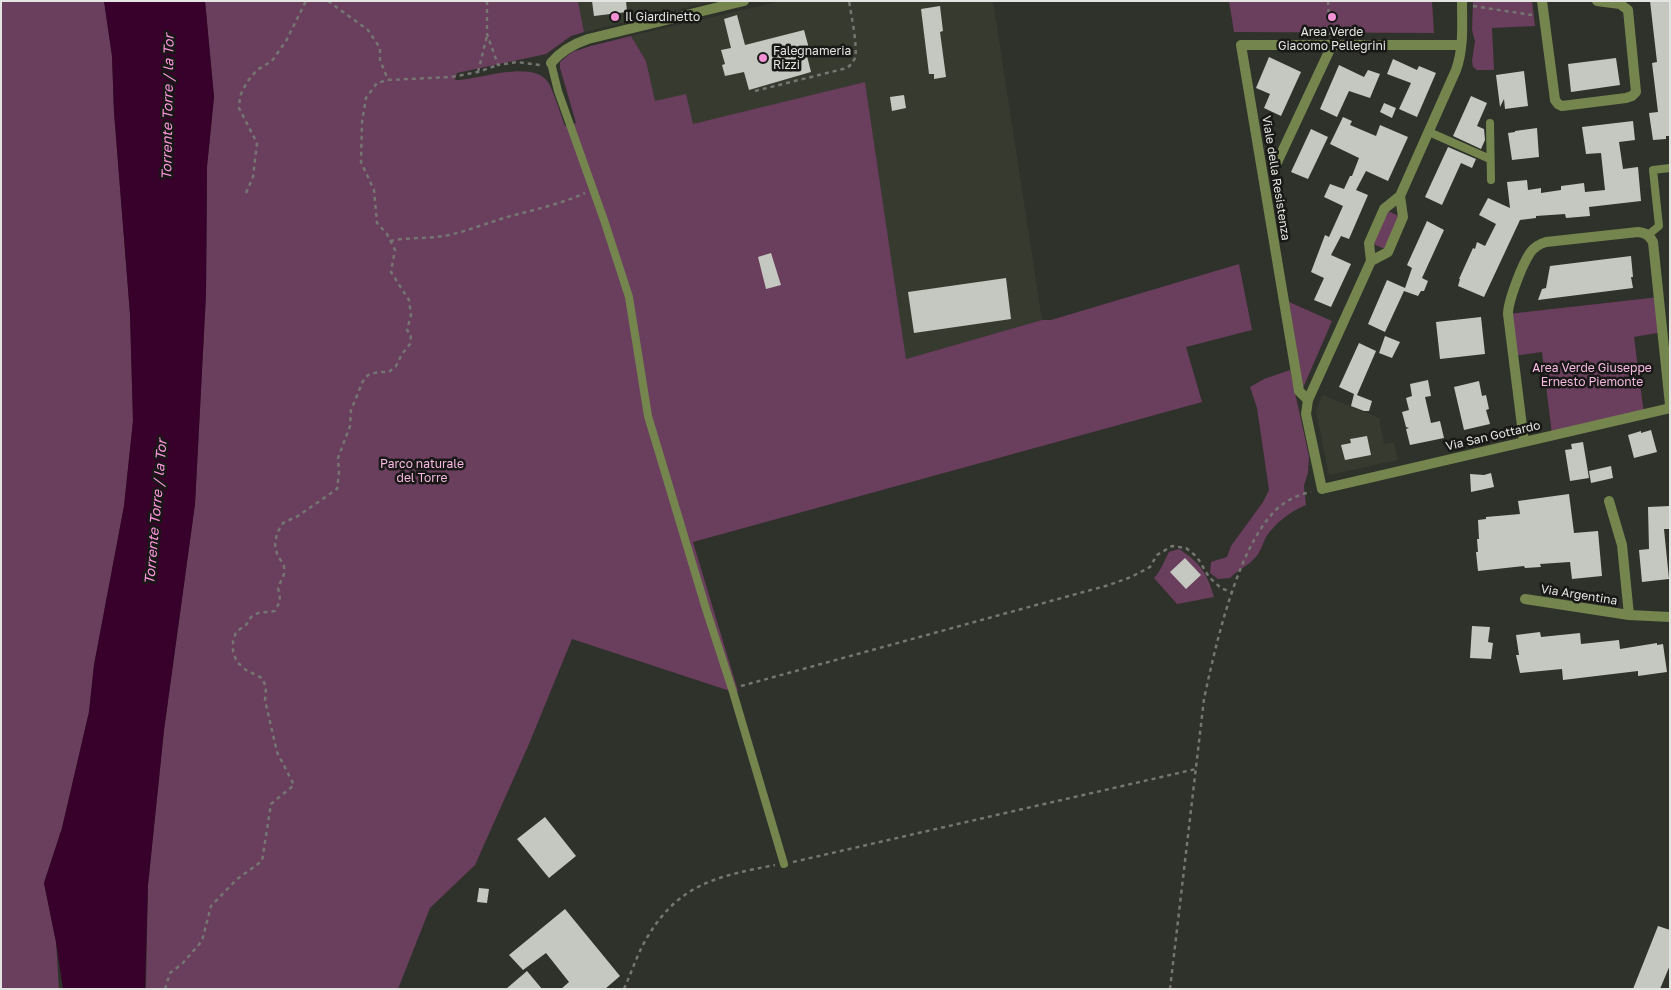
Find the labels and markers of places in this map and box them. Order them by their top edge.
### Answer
place label: Il Giardinetto [625,10,700,24]
marker: Il Giardinetto [609,11,621,23]
marker: Area Verde Giacomo Pellegrini [1326,11,1338,23]
place label: Area Verde Giacomo Pellegrini [1278,25,1386,53]
place label: Falegnameria Rizzi [773,44,851,72]
marker: Falegnameria Rizzi [757,52,769,64]

